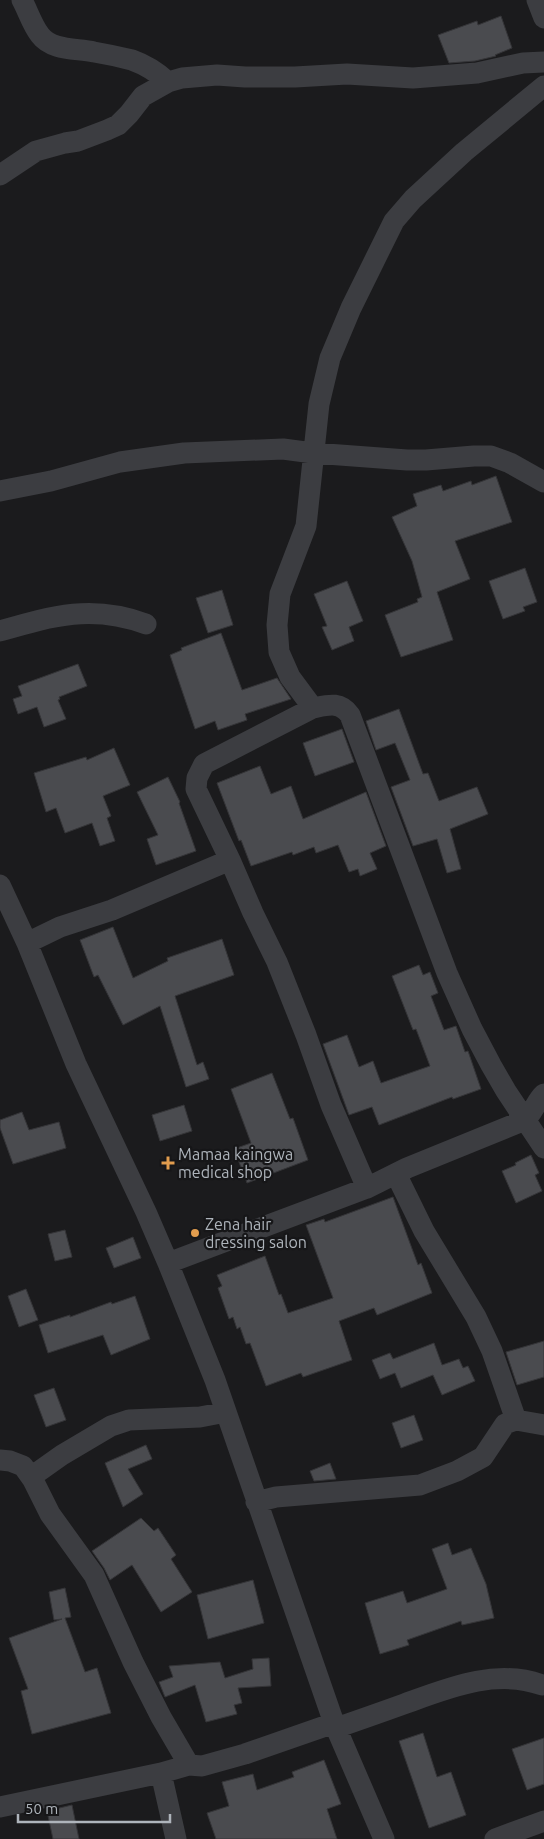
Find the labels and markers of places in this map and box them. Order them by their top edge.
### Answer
place label: Mamaa kaingwa medical shop [178,1145,293,1181]
marker: Mamaa kaingwa medical shop [162,1157,174,1169]
place label: Zena hair dressing salon [205,1215,307,1251]
marker: Zena hair dressing salon [189,1227,201,1239]

